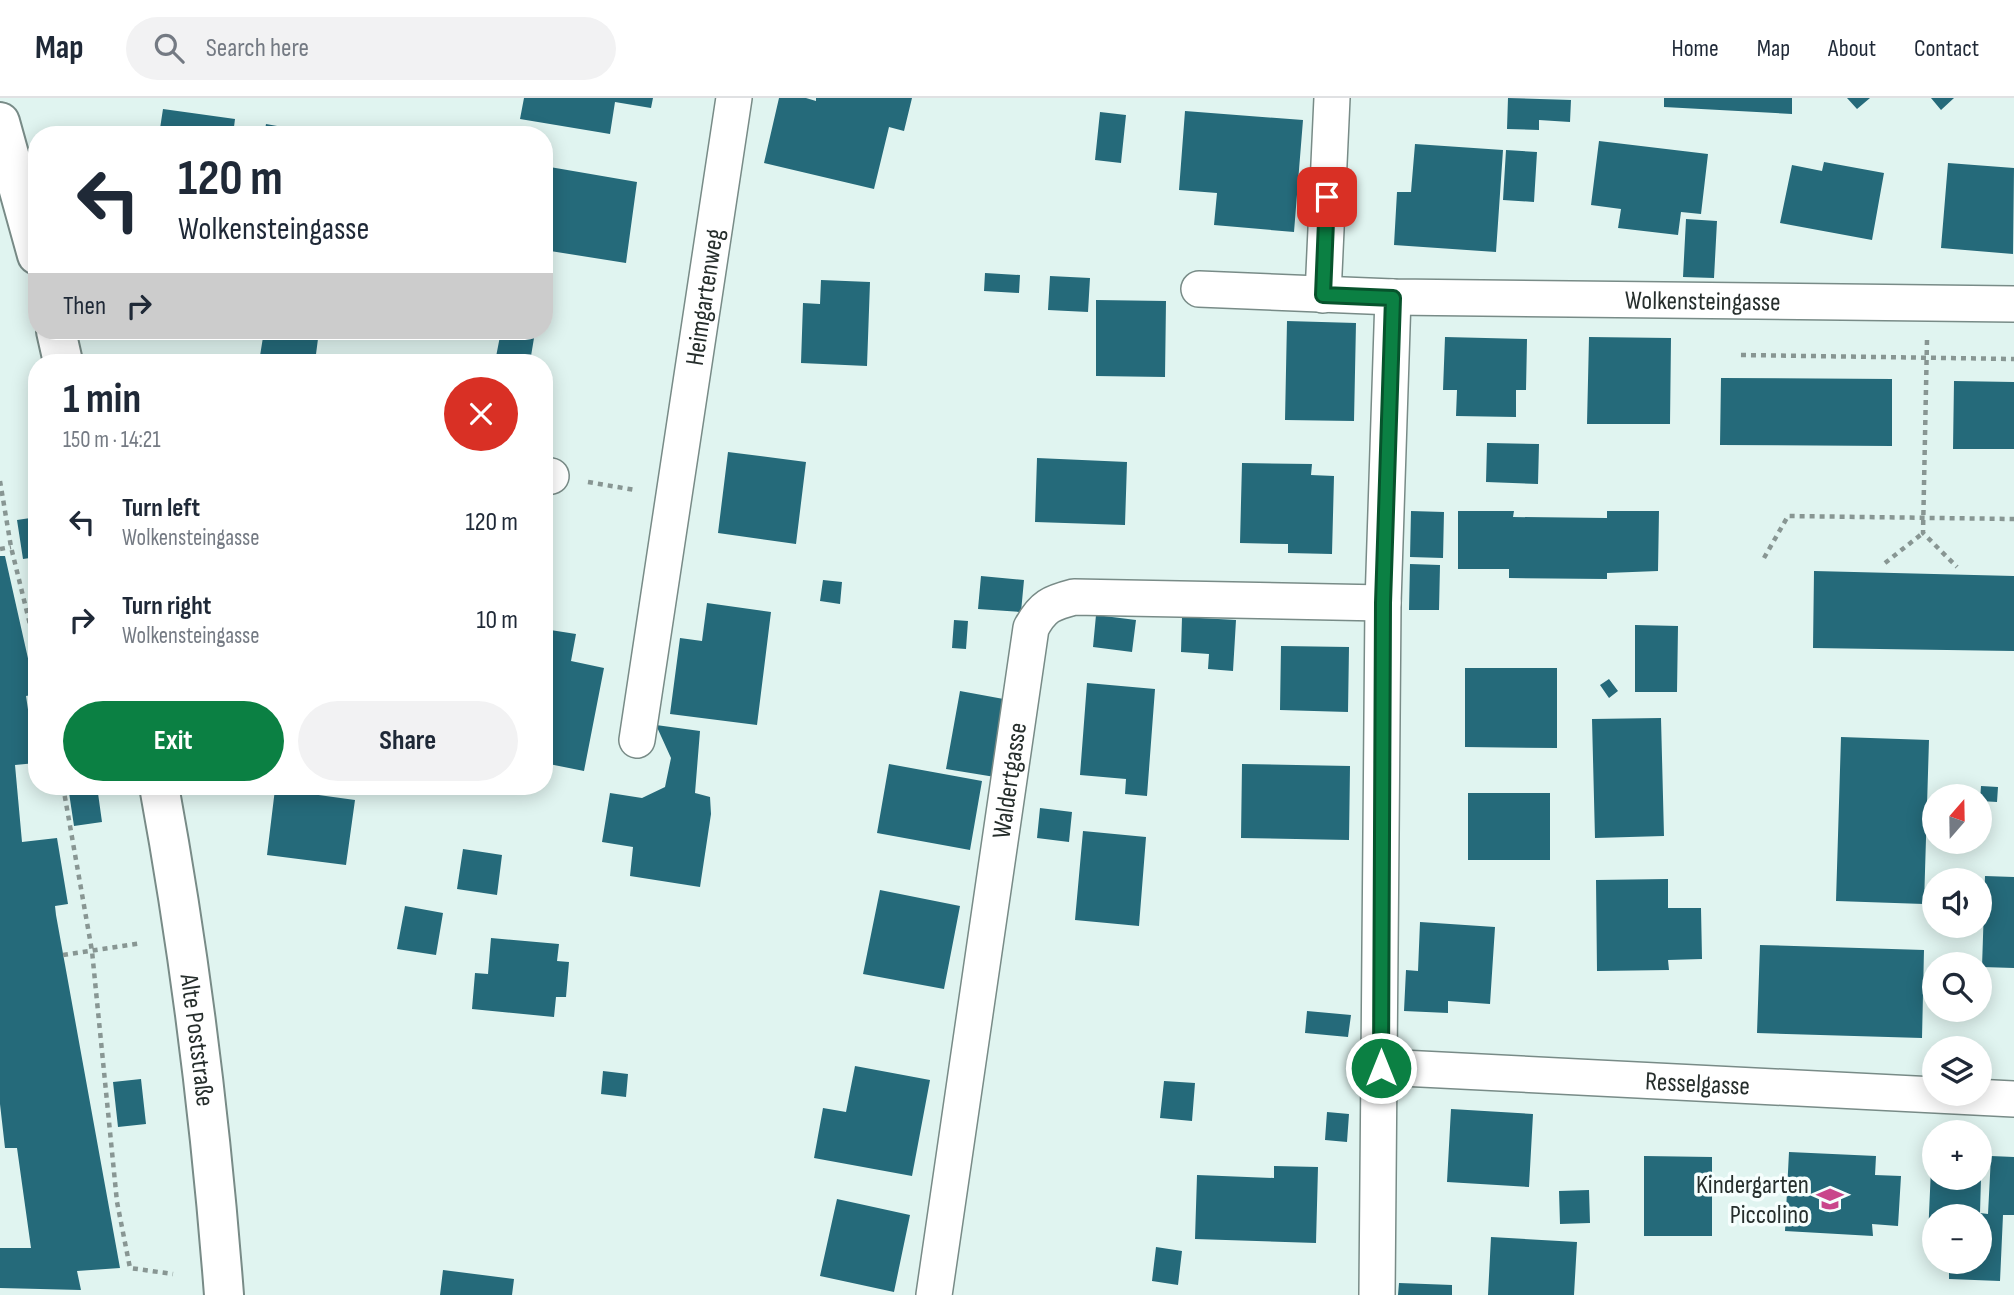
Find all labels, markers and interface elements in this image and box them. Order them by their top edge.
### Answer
search box [126,17,616,80]
text: Map [35,28,84,68]
icon: search [150,29,188,67]
text: Search here [206,33,309,64]
text: Home [1671,34,1719,63]
text: Map [1757,34,1790,63]
text: About [1828,34,1876,63]
text: Contact [1914,34,1979,63]
text: 120 m [178,150,283,209]
icon: left [63,154,154,245]
pin [1297,167,1357,227]
icon: arrive [1308,178,1346,216]
text: Wolkensteingasse [178,210,369,249]
street label: Heimgartenweg [680,227,731,368]
street label: Wolkensteingasse [1625,286,1781,318]
icon: right [120,287,158,325]
text: Then [63,291,106,322]
text: 1 min [63,374,141,425]
button: close [444,377,518,451]
text: 150 m · 14:21 [63,426,160,454]
text: Turn left [122,493,200,524]
icon: left [63,503,101,541]
text: 120 m [465,507,518,538]
text: Wolkensteingasse [122,524,260,552]
text: Turn right [122,591,211,622]
icon: right [63,601,101,639]
text: 10 m [476,605,518,636]
text: Wolkensteingasse [122,622,260,650]
button: Exit [63,701,284,781]
button: Share [298,701,518,781]
street label: Waldertgasse [987,720,1034,841]
north arrow [1922,784,1992,854]
map controls [1922,784,1992,1274]
button: sound [1922,868,1992,938]
button: search [1922,952,1992,1022]
street label: Alte Poststraße [172,971,220,1108]
position arrow [1344,1031,1418,1105]
button: layers [1922,1036,1992,1106]
street label: Resselgasse [1644,1066,1751,1103]
button: + [1922,1120,1992,1190]
place label: Kindergarten Piccolino [1696,1170,1809,1231]
school or university icon: Kindergarten Piccolino [1815,1184,1845,1214]
button: − [1922,1204,1992,1274]

